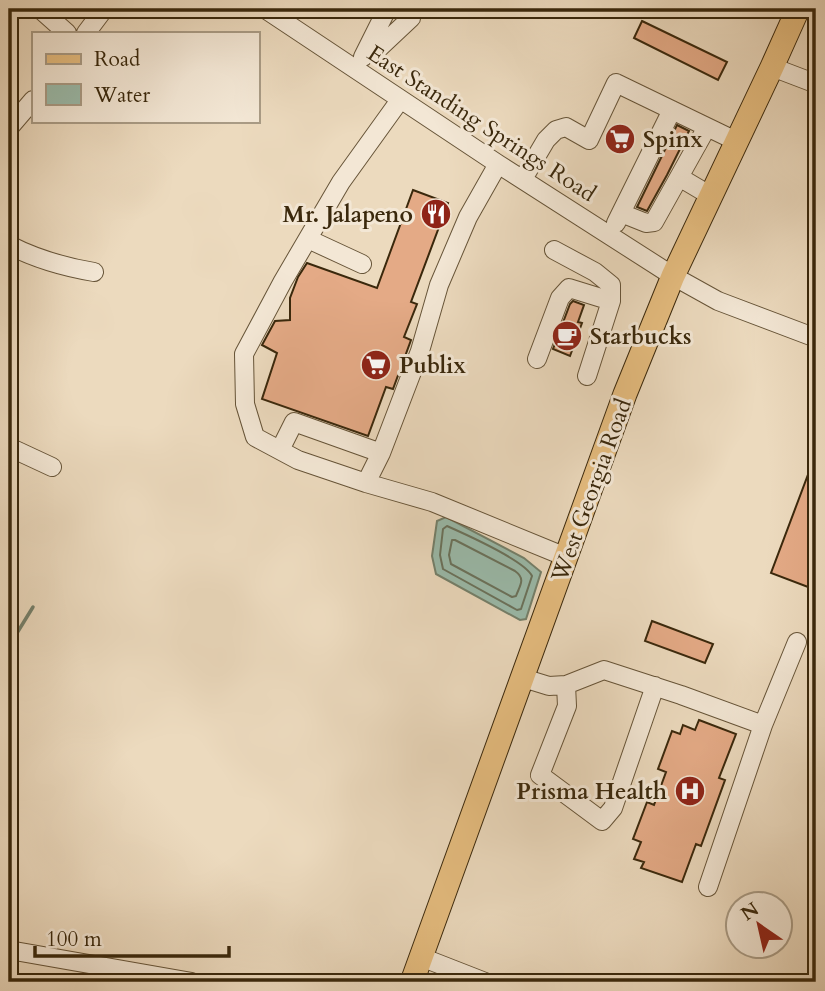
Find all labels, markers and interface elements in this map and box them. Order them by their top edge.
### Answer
legend [32,32,259,122]
street label: East Standing Springs Road [361,38,603,210]
text: Road [94,45,140,74]
text: Water [93,81,150,110]
supermarket icon: Spinx [603,122,637,156]
place label: Spinx [643,124,703,155]
restaurant icon: Mr. Jalapeno [419,197,453,231]
place label: Mr. Jalapeno [283,199,413,230]
cafe icon: Starbucks [550,319,584,353]
place label: Starbucks [590,321,692,352]
supermarket icon: Publix [359,348,393,382]
place label: Publix [399,350,466,381]
street label: West Georgia Road [544,394,639,587]
hospital icon: Prisma Health [673,774,707,808]
place label: Prisma Health [516,776,667,807]
north arrow [724,890,794,960]
text: N [736,896,765,927]
scale bar [35,914,229,958]
text: 100 m [46,925,102,954]

